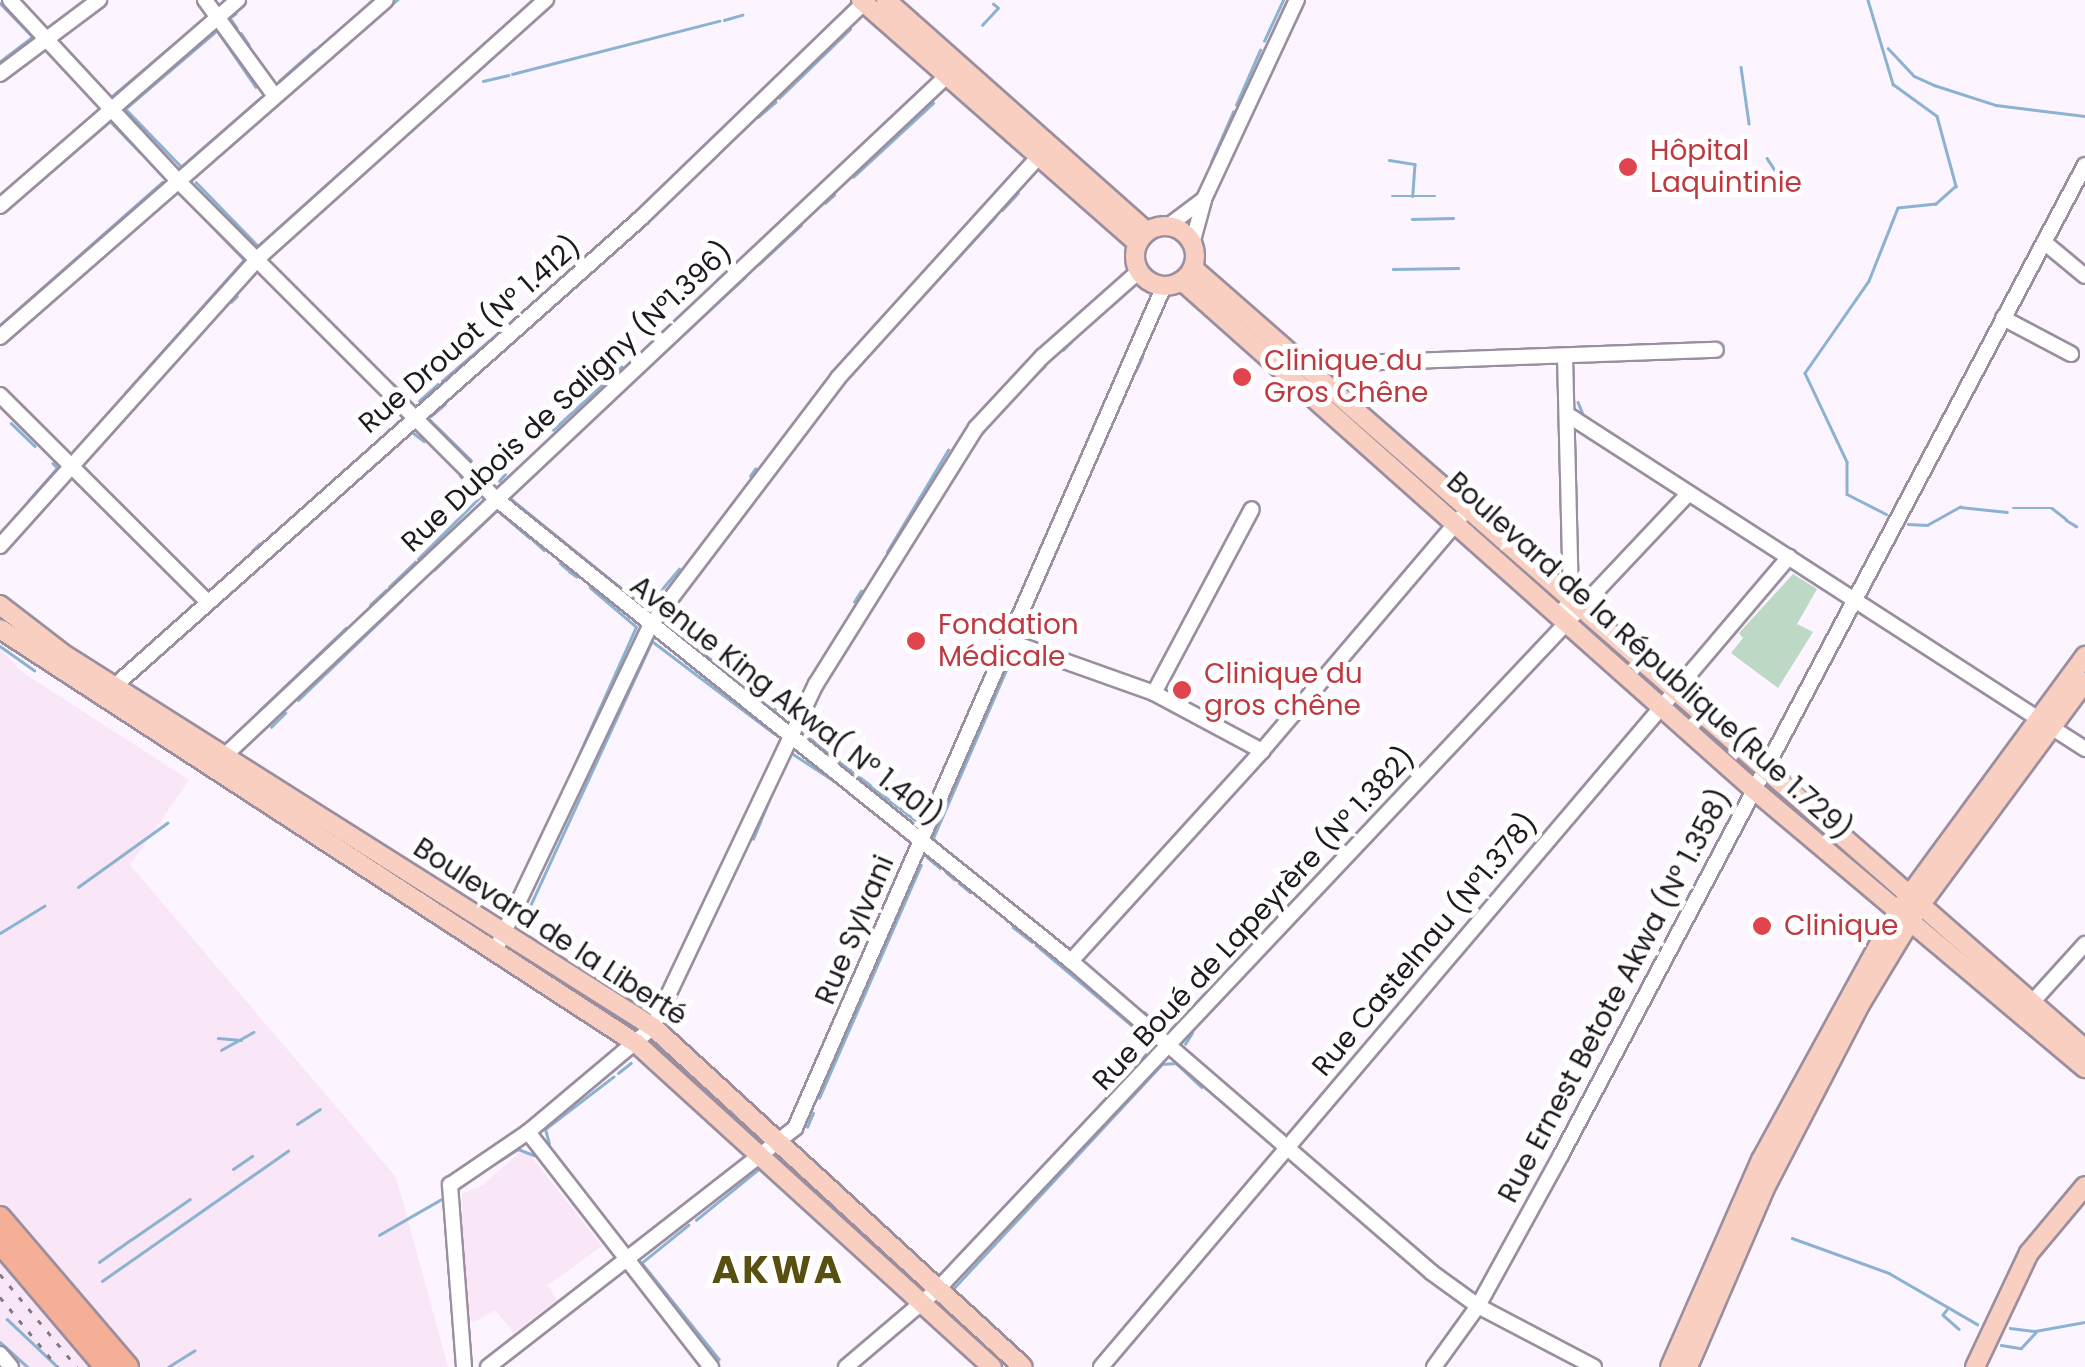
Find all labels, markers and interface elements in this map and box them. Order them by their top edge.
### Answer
place label: Hôpital Laquintinie [1650,134,1802,200]
marker: Hôpital Laquintinie [1615,154,1641,180]
street label: Rue Drouot (N° 1.412) [352,229,588,441]
street label: Rue Dubois de Saligny (N°1.396) [395,235,739,559]
place label: Clinique du Gros Chêne [1264,344,1428,410]
marker: Clinique du Gros Chêne [1229,364,1255,390]
street label: Boulevard de la République(Rue 1.729) [1440,465,1858,847]
street label: Avenue King Akwa( N° 1.401) [623,569,949,833]
place label: Fondation Médicale [938,608,1079,674]
marker: Fondation Médicale [903,628,929,654]
place label: Clinique du gros chêne [1204,657,1363,723]
marker: Clinique du gros chêne [1169,677,1195,703]
street label: Rue Boué de Lapeyrère (N° 1.382) [1086,741,1422,1097]
street label: Rue Ernest Betote Akwa (N° 1.358) [1491,784,1739,1208]
street label: Rue Castelnau (N°1.378) [1305,807,1545,1083]
street label: Boulevard de la Liberté [407,831,693,1033]
street label: Rue Sylvani [809,851,901,1009]
place label: Clinique [1784,909,1898,943]
marker: Clinique [1749,913,1775,939]
district label: AKWA [712,1247,844,1293]

